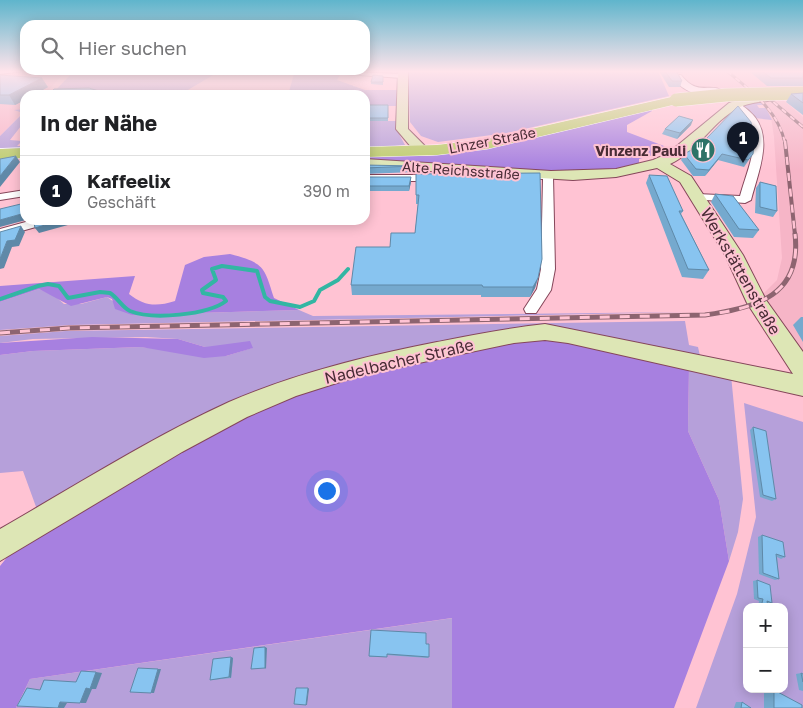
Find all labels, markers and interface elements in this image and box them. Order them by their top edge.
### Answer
search box [20,20,370,75]
icon: search [38,34,66,62]
text: Hier suchen [78,36,187,59]
text: In der Nähe [40,110,157,136]
pin: 1 [727,122,759,163]
street label: Linzer Straße [447,123,537,157]
restaurant icon: Vinzenz Pauli [690,137,716,163]
place label: Vinzenz Pauli [595,142,686,159]
street label: Alte Reichsstraße [402,157,520,183]
text: Kaffeelix [87,169,171,192]
text: 1 [52,181,60,201]
text: 390 m [303,181,350,201]
text: Geschäft [87,192,156,212]
street label: Werkstättenstraße [696,204,786,338]
street label: Nadelbacher Straße [323,334,475,388]
your location [314,478,340,504]
map controls [743,603,788,693]
button: + [743,603,788,648]
button: − [743,648,788,693]

